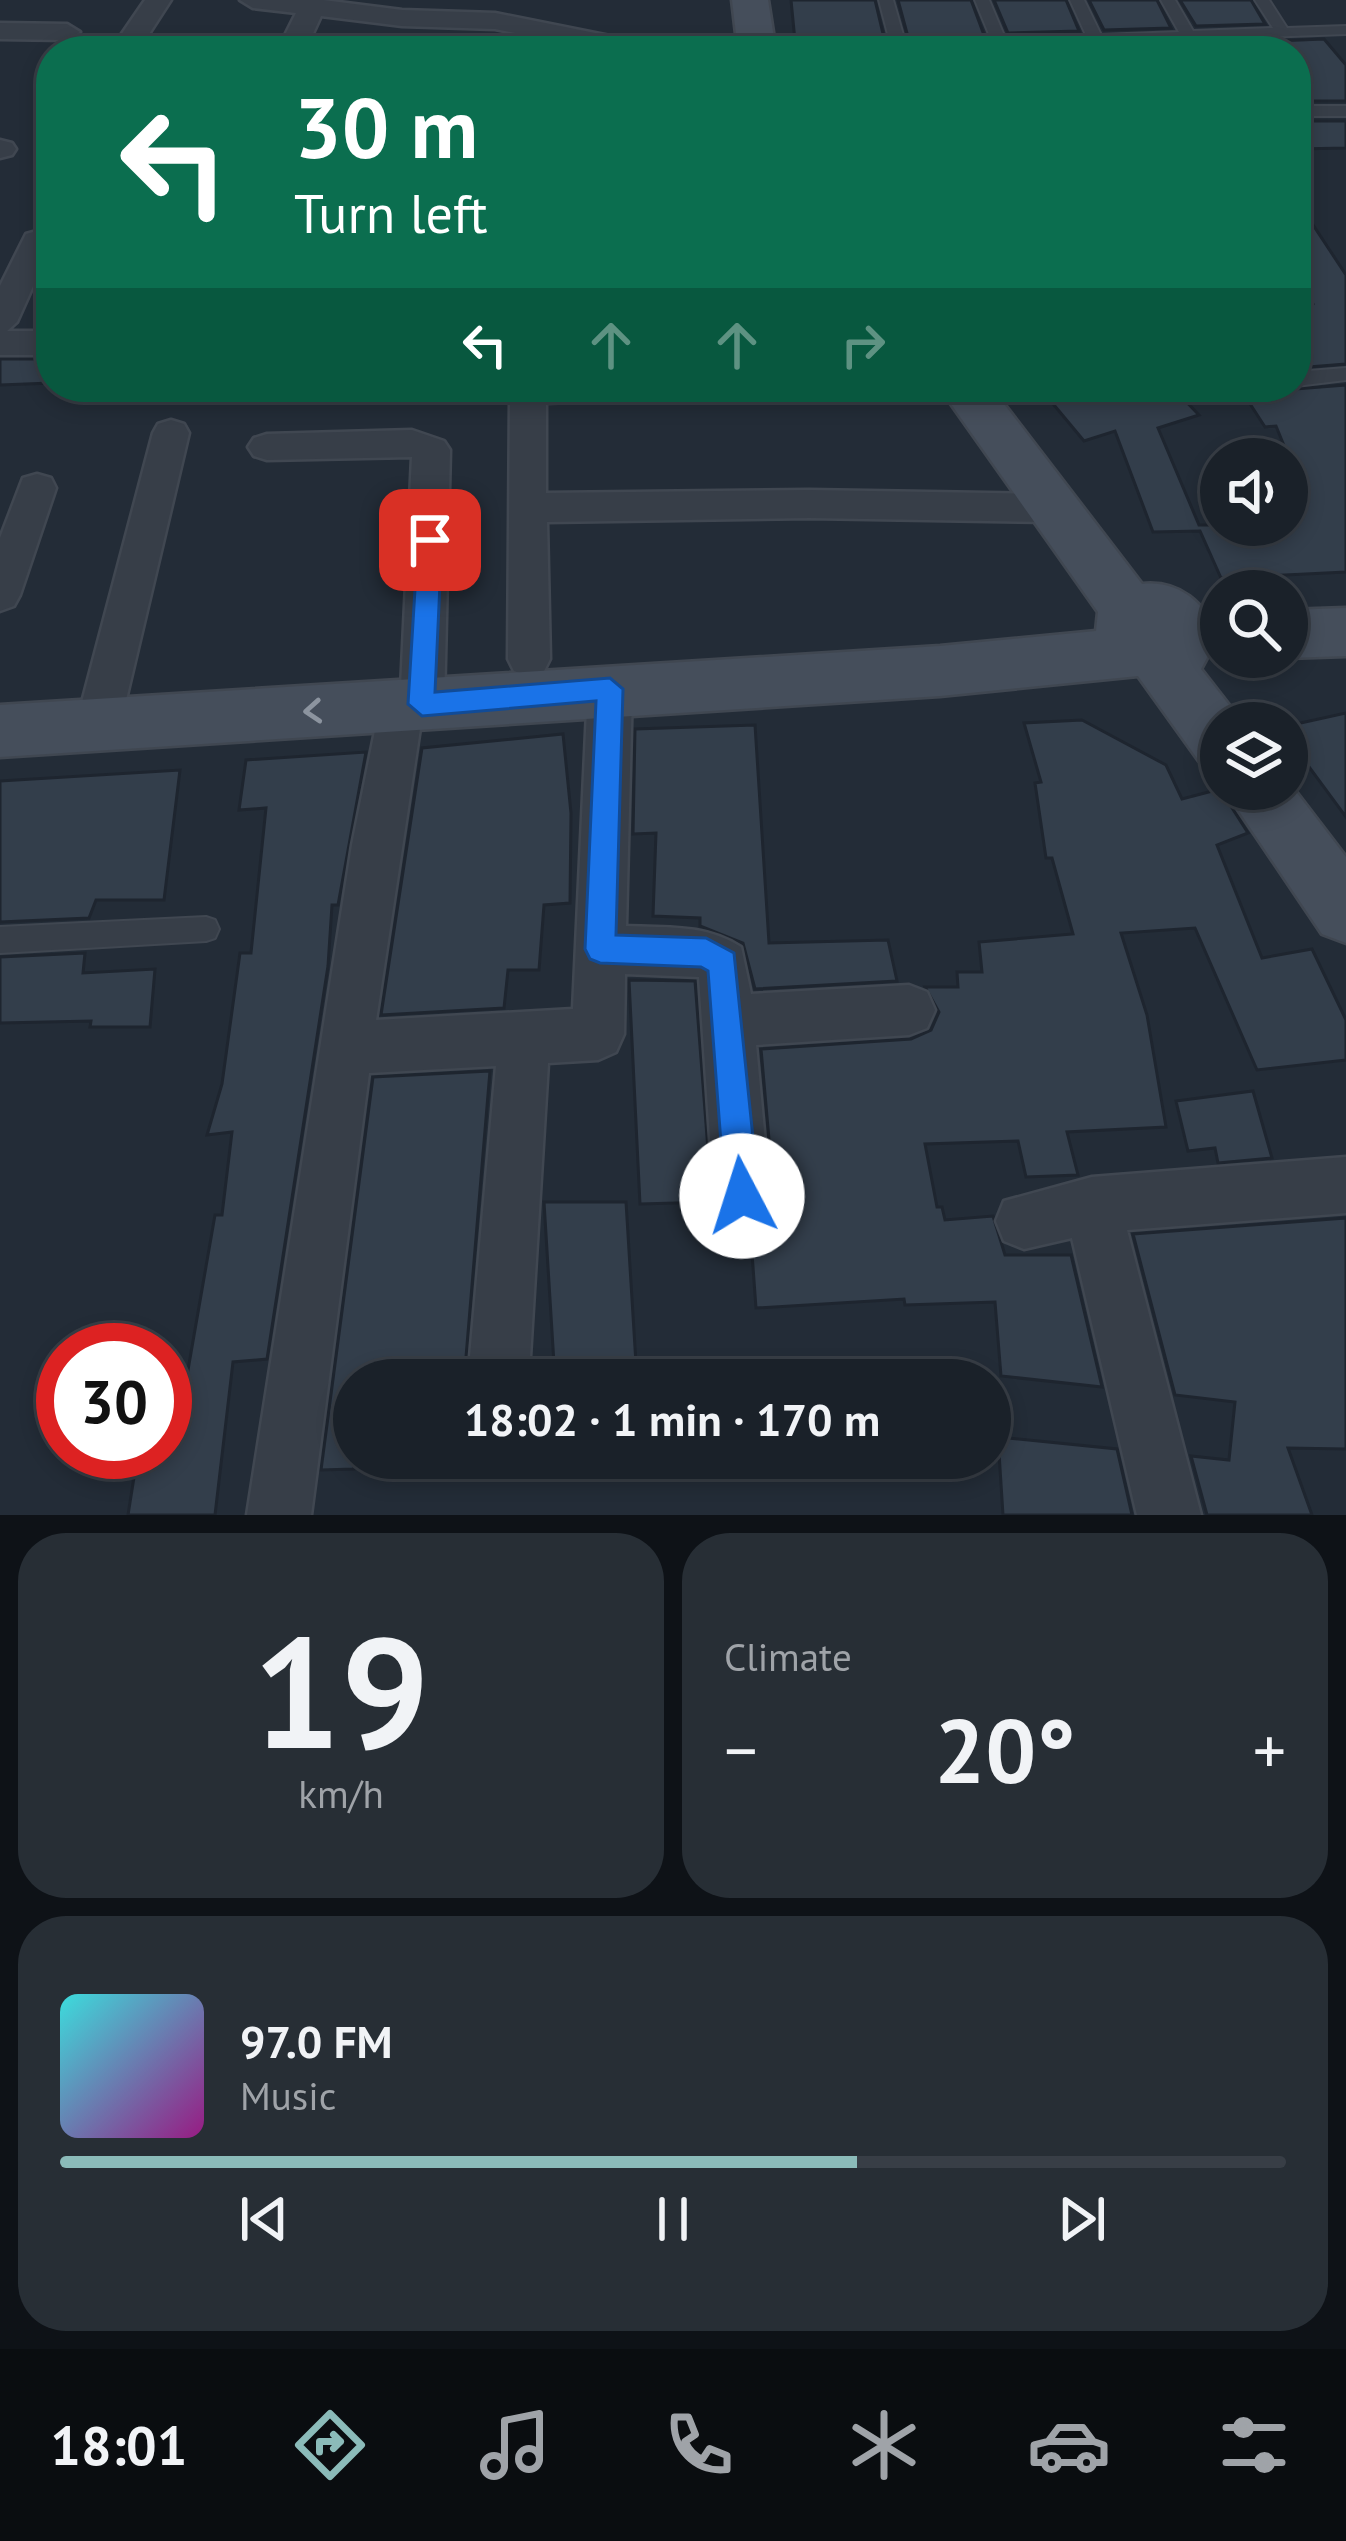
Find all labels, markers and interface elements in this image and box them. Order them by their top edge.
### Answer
text: 30 m [294,72,478,181]
icon: left [96,84,252,240]
text: Turn left [294,178,488,248]
icon: left [452,312,518,378]
icon: ahead [578,312,644,378]
icon: ahead [704,312,770,378]
icon: right [830,312,896,378]
map controls [1200,438,1308,810]
button: sound [1200,438,1308,546]
pin [379,489,481,591]
icon: arrive [397,507,463,573]
button: search [1200,570,1308,678]
one-way arrow [303,698,322,724]
button: layers [1200,702,1308,810]
position arrow [679,1133,805,1259]
speed limit sign: 30 [36,1323,192,1479]
text: 18:02 · 1 min · 170 m [464,1390,880,1448]
text: 19 [253,1589,429,1791]
text: Climate [724,1631,852,1682]
text: 20° [934,1691,1076,1808]
text: − [724,1707,757,1792]
text: + [1253,1707,1286,1792]
text: km/h [298,1768,384,1819]
text: 97.0 FM [240,2012,393,2070]
text: Music [240,2070,336,2121]
icon: previous [231,2186,297,2252]
icon: pause [640,2186,706,2252]
icon: next [1049,2186,1115,2252]
icon: directions [288,2403,372,2487]
icon: music [473,2403,557,2487]
icon: phone [657,2403,741,2487]
icon: climate [842,2403,926,2487]
icon: car [1027,2403,1111,2487]
icon: filters [1212,2403,1296,2487]
text: 18:01 [50,2410,187,2480]

